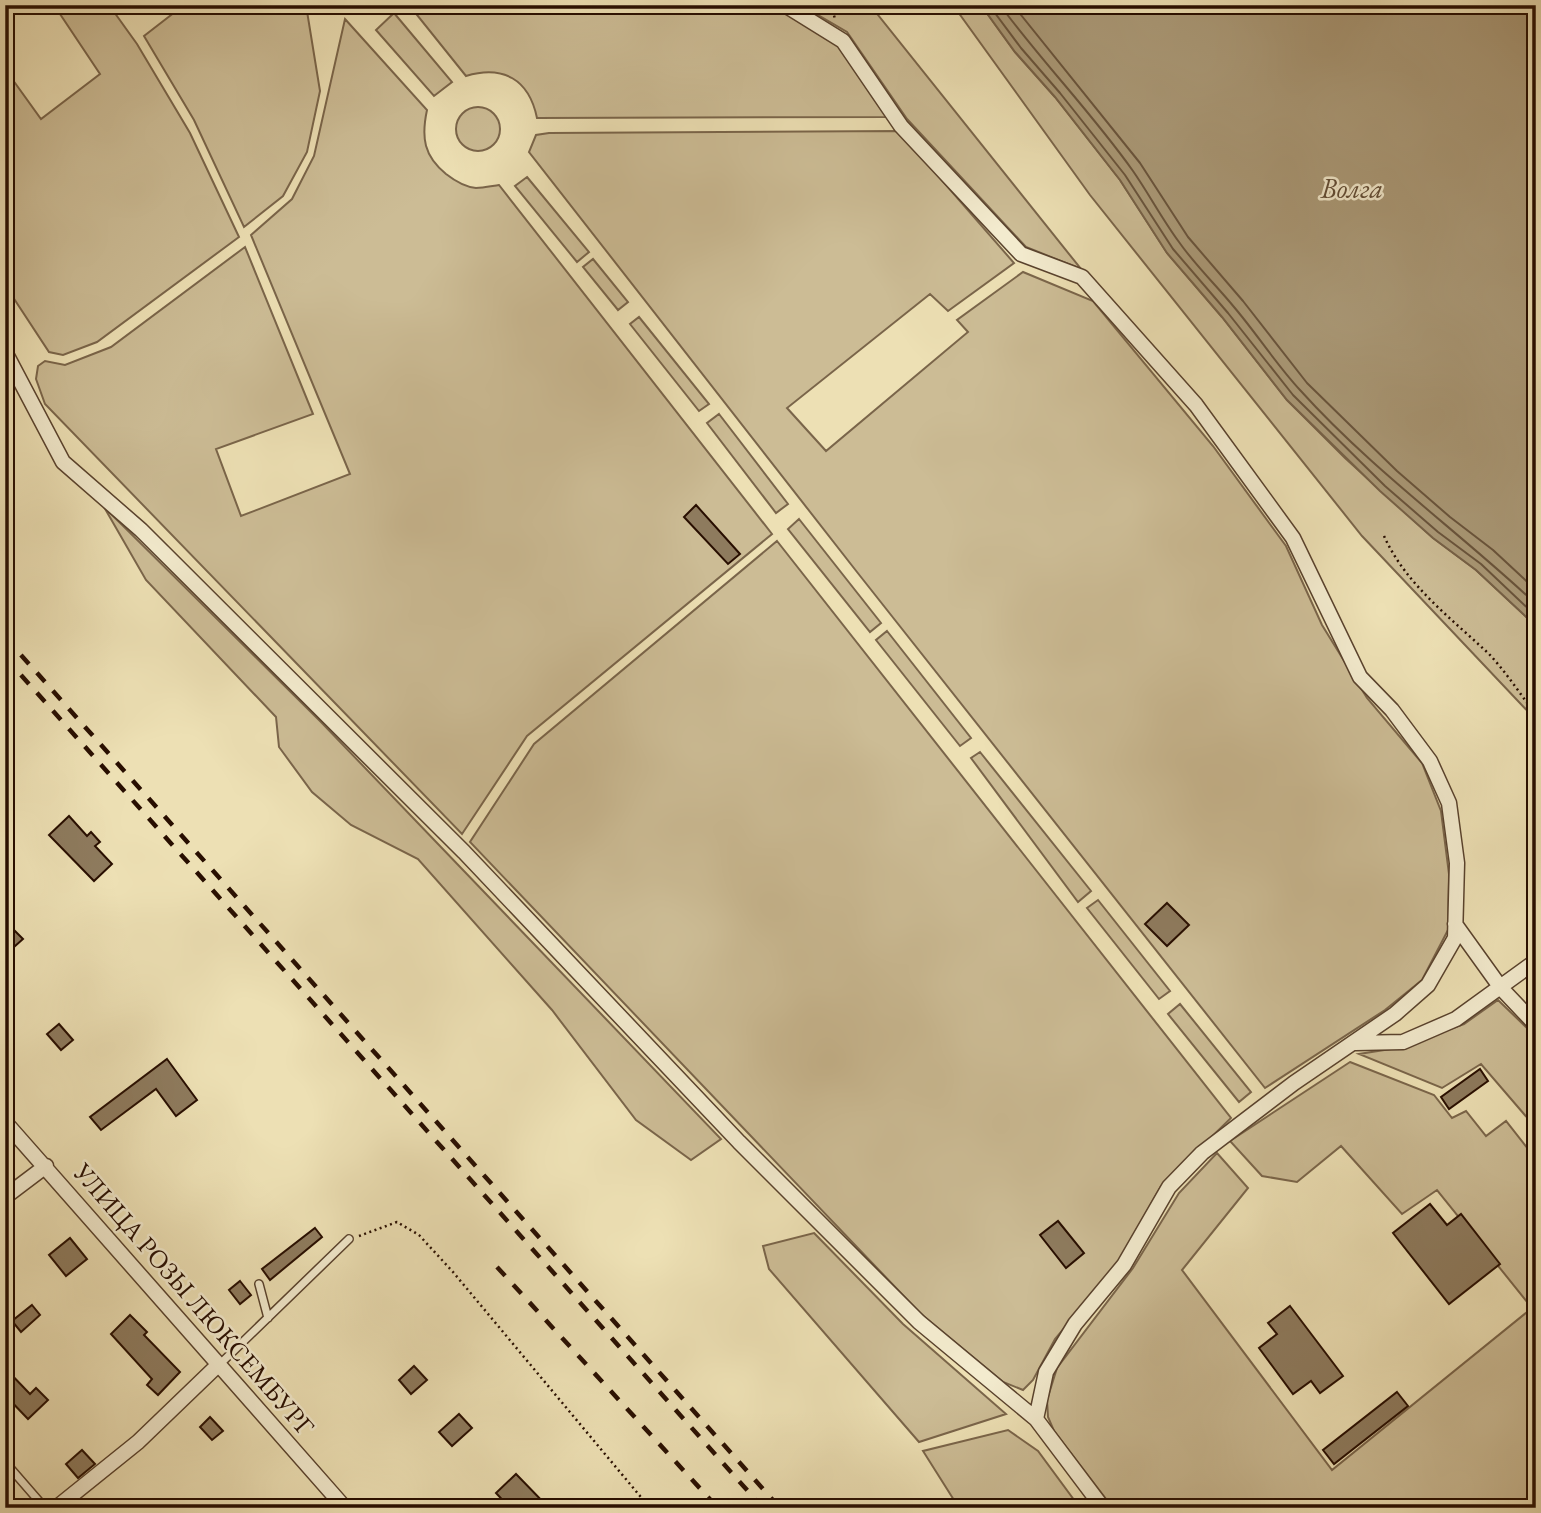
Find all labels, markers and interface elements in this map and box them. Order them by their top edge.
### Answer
water label: Волга [1320,170,1383,206]
street label: УЛИЦА РОЗЫ ЛЮКСЕМБУРГ [66,1155,322,1443]

